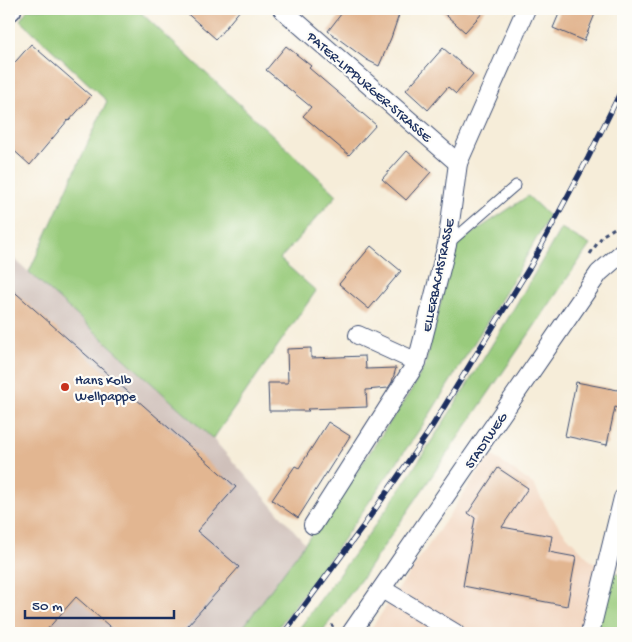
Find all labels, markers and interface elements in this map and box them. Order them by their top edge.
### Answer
street label: PATER-LIPPURGER-STRASSE [302,28,435,148]
street label: ELLERBACHSTRASSE [419,216,460,334]
place label: Hans Kolb Wellpappe [75,373,137,406]
marker: Hans Kolb Wellpappe [59,381,71,393]
street label: STADTWEG [462,409,513,473]
scale bar [25,587,174,619]
text: 50 m [32,598,63,616]

